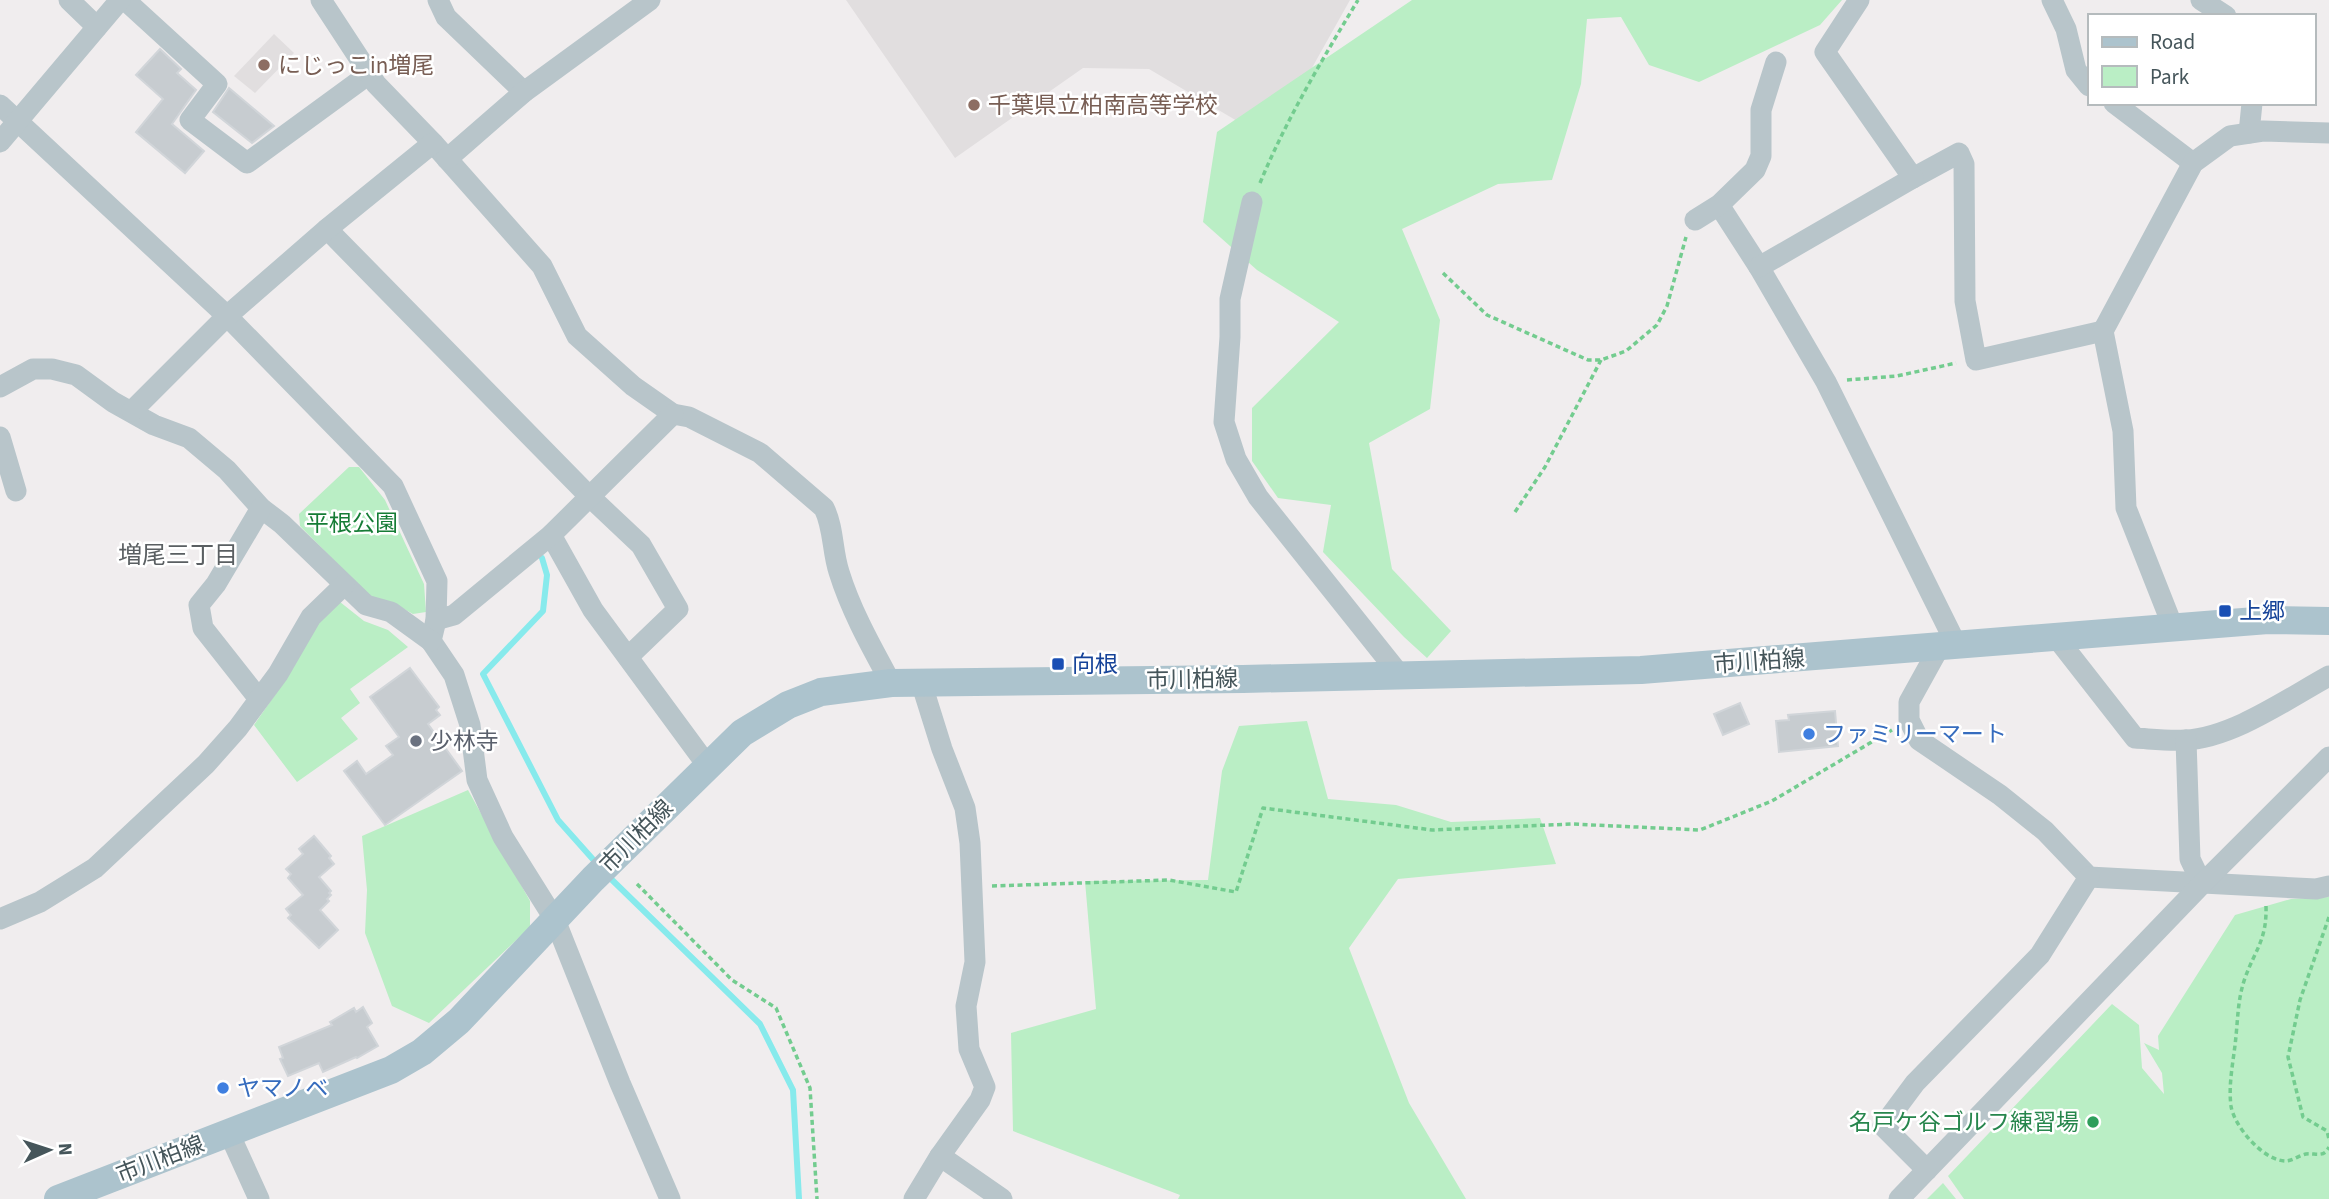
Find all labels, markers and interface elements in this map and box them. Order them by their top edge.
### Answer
legend [2088,14,2315,105]
text: Road [2150,27,2195,57]
place label: にじっこin増尾 [278,49,434,82]
marker: にじっこin増尾 [256,57,272,73]
text: Park [2150,62,2190,92]
place label: 千葉県立柏南高等学校 [988,89,1218,122]
marker: 千葉県立柏南高等学校 [966,97,982,113]
park label: 平根公園 [306,507,398,540]
district label: 増尾三丁目 [118,538,238,573]
place label: 上郷 [2239,595,2285,628]
marker: 上郷 [2217,603,2233,619]
street label: 市川柏線 [1712,642,1806,681]
place label: 向根 [1072,648,1118,681]
marker: 向根 [1050,656,1066,672]
street label: 市川柏線 [1146,662,1238,697]
place label: ファミリーマート [1823,718,2007,751]
place label: 少林寺 [430,725,499,758]
marker: ファミリーマート [1801,726,1817,742]
marker: 少林寺 [408,733,424,749]
street label: 市川柏線 [592,792,681,881]
place label: ヤマノベ [237,1072,328,1105]
marker: ヤマノベ [215,1080,231,1096]
place label: 名戸ケ谷ゴルフ練習場 [1849,1106,2079,1139]
marker: 名戸ケ谷ゴルフ練習場 [2085,1114,2101,1130]
north arrow [14,1115,84,1185]
street label: 市川柏線 [111,1128,209,1191]
text: N [51,1142,78,1156]

